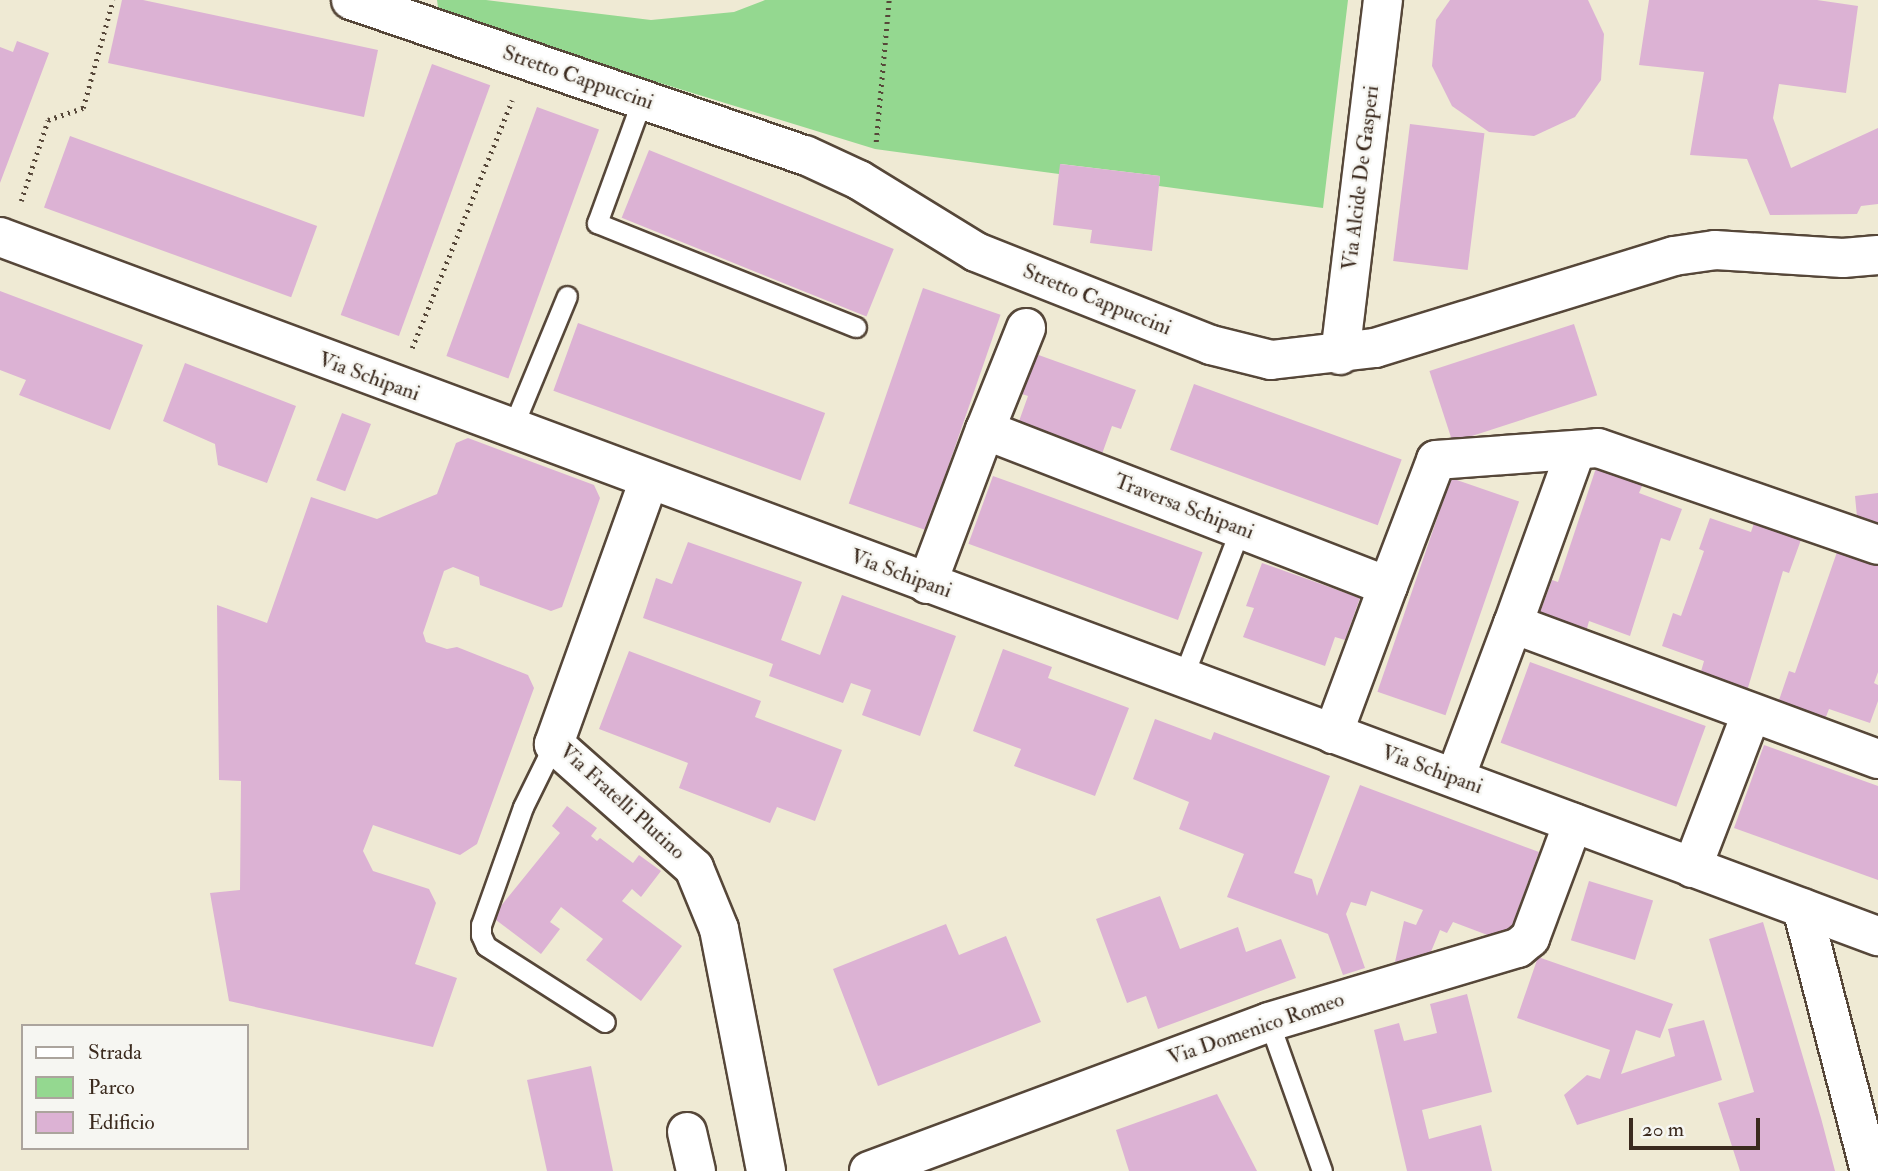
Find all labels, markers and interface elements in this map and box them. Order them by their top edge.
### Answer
street label: Stretto Cappuccini [499,40,657,116]
street label: Via Alcide De Gasperi [1337,84,1385,272]
street label: Stretto Cappuccini [1019,259,1175,341]
street label: Via Schipani [315,347,423,407]
street label: Traversa Schipani [1111,469,1257,545]
street label: Via Schipani [847,544,955,604]
street label: Via Fratelli Plutino [554,739,690,865]
street label: Via Schipani [1378,740,1486,800]
street label: Via Domenico Romeo [1164,987,1348,1071]
legend [21,1024,248,1150]
text: Strada [88,1039,142,1066]
text: Parco [88,1074,135,1101]
scale bar [1633,1104,1764,1148]
text: Edificio [88,1109,155,1136]
text: 20 m [1642,1116,1684,1143]

